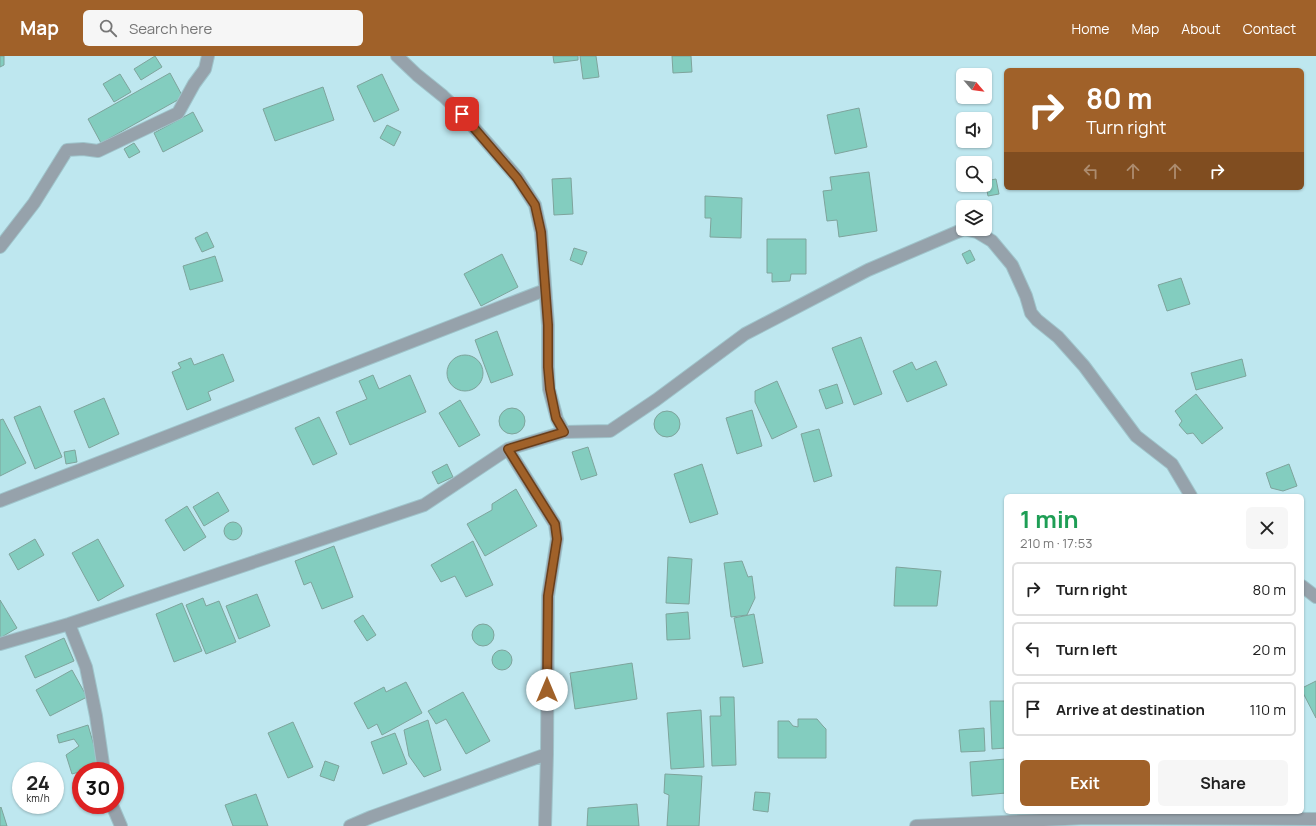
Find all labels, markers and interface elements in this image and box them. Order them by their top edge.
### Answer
search box [83,10,363,46]
text: Map [20,15,59,41]
icon: search [97,17,119,39]
text: Search here [129,18,212,39]
text: Home [1072,19,1109,38]
text: Map [1131,19,1159,38]
text: About [1181,19,1221,38]
text: Contact [1243,19,1296,38]
north arrow [956,68,992,104]
map controls [956,68,992,236]
text: 80 m [1086,79,1152,117]
icon: right [1020,84,1072,136]
pin [445,97,479,131]
icon: arrive [451,103,473,125]
button: sound [956,112,992,148]
text: Turn right [1086,115,1167,139]
button: search [956,156,992,192]
icon: left [1080,160,1102,182]
icon: ahead [1122,160,1144,182]
icon: ahead [1164,160,1186,182]
icon: right [1206,160,1228,182]
button: layers [956,200,992,236]
text: 1 min [1020,502,1079,535]
button: close [1246,507,1288,549]
text: 210 m · 17:53 [1020,534,1092,552]
icon: right [1022,578,1044,600]
text: Turn right [1056,579,1127,600]
text: 80 m [1252,579,1286,600]
icon: left [1022,638,1044,660]
text: Turn left [1056,639,1118,660]
text: 20 m [1253,639,1286,660]
position arrow [526,669,568,711]
icon: arrive [1022,698,1044,720]
text: Arrive at destination [1056,699,1205,720]
text: 110 m [1249,699,1286,720]
button: Exit [1020,760,1150,806]
button: Share [1158,760,1288,806]
speed limit sign: 30 [72,762,124,814]
text: 24 [26,769,50,796]
text: km/h [26,791,50,805]

